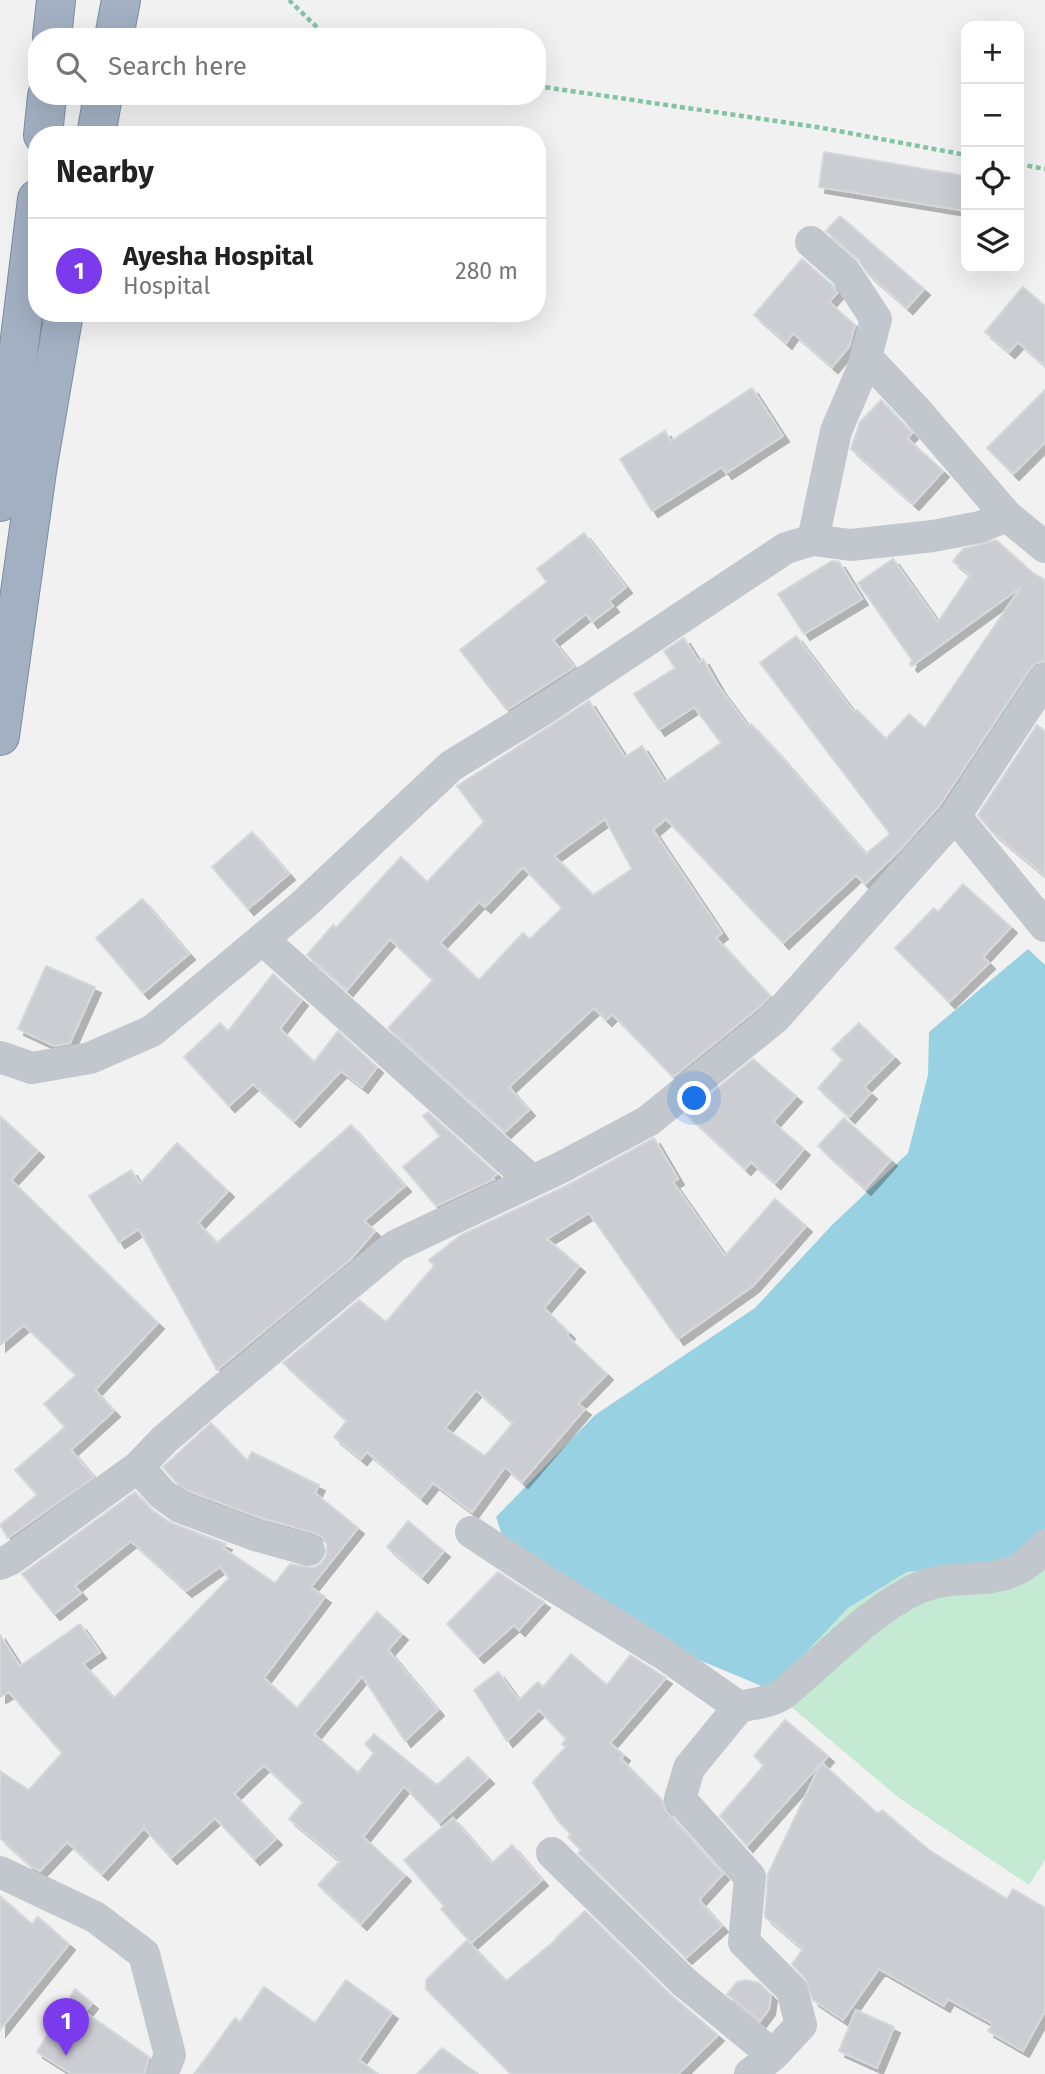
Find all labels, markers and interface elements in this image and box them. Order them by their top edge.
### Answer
map controls [961,21,1024,273]
button: + [961,21,1024,84]
search box [28,28,546,105]
icon: search [52,48,90,86]
text: Search here [108,51,247,82]
button: − [961,84,1024,147]
button: locate [961,147,1024,210]
text: Nearby [56,154,154,190]
button: layers [961,210,1024,273]
text: Ayesha Hospital [123,241,313,272]
text: 1 [74,257,84,285]
text: 280 m [455,257,518,285]
text: Hospital [123,272,210,300]
your location [677,1081,711,1115]
pin: 1 [43,1998,89,2056]

